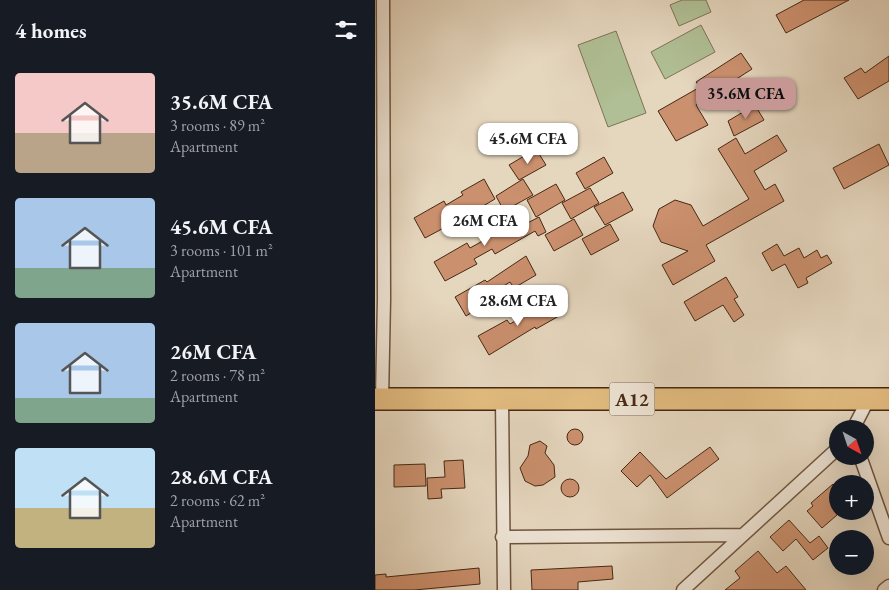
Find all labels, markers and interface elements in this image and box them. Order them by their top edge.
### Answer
icon: filters [332,16,360,44]
text: 4 homes [15,17,87,44]
pin: 35.6M CFA [689,78,803,120]
text: 35.6M CFA [707,83,785,104]
text: 35.6M CFA [170,88,273,115]
icon: home [55,93,115,153]
text: 3 rooms · 89 m² [170,115,265,136]
pin: 45.6M CFA [471,122,585,165]
text: 45.6M CFA [489,128,567,149]
text: Apartment [170,136,238,157]
pin: 26M CFA [439,204,531,247]
text: 26M CFA [452,210,518,231]
text: 45.6M CFA [170,213,273,240]
icon: home [55,218,115,278]
text: 3 rooms · 101 m² [170,240,273,261]
text: Apartment [170,261,238,282]
pin: 28.6M CFA [461,284,575,327]
text: 28.6M CFA [479,290,557,311]
text: 26M CFA [170,338,256,365]
icon: home [55,343,115,403]
text: 2 rooms · 78 m² [170,365,265,386]
road number: A12 [609,382,655,416]
text: Apartment [170,386,238,407]
north arrow [829,420,874,465]
map controls [829,420,874,575]
text: 28.6M CFA [170,463,273,490]
icon: home [55,468,115,528]
button: + [829,475,874,520]
text: 2 rooms · 62 m² [170,490,265,511]
text: Apartment [170,511,238,532]
button: − [829,530,874,575]

